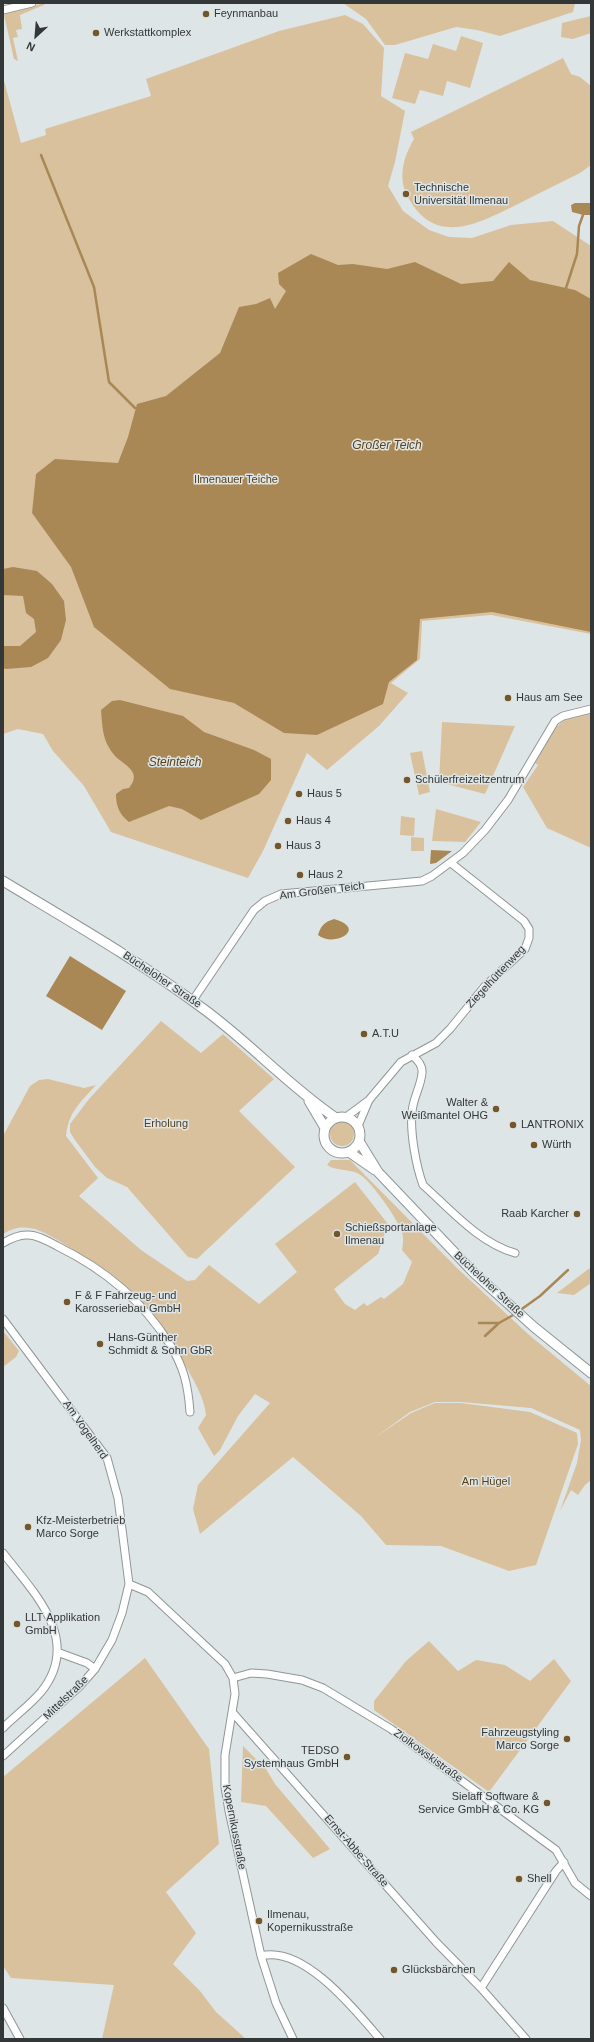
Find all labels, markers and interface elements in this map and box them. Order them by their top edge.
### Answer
place label: Feynmanbau [214,7,278,21]
marker: Feynmanbau [201,9,211,19]
north arrow [16,16,56,56]
place label: Werkstattkomplex [104,26,191,40]
marker: Werkstattkomplex [91,28,101,38]
text: N [25,40,37,54]
place label: Technische Universität Ilmenau [414,181,508,207]
marker: Technische Universität Ilmenau [401,189,411,199]
water label: Großer Teich [352,439,422,453]
park label: Ilmenauer Teiche [194,473,278,487]
place label: Haus am See [516,691,583,705]
marker: Haus am See [503,693,513,703]
water label: Steinteich [149,756,201,770]
place label: Schülerfreizeitzentrum [415,773,524,787]
marker: Schülerfreizeitzentrum [402,775,412,785]
place label: Haus 5 [307,787,342,801]
marker: Haus 5 [294,789,304,799]
place label: Haus 4 [296,814,331,828]
marker: Haus 4 [283,816,293,826]
place label: Haus 3 [286,839,321,853]
marker: Haus 3 [273,841,283,851]
place label: Haus 2 [308,868,343,882]
marker: Haus 2 [295,870,305,880]
street label: Am Großen Teich [279,879,365,903]
street label: Ziegelhüttenweg [464,943,528,1011]
street label: Bücheloher Straße [120,949,204,1011]
place label: A.T.U [372,1027,399,1041]
marker: A.T.U [359,1029,369,1039]
place label: Walter & Weißmantel OHG [401,1096,488,1122]
marker: Walter & Weißmantel OHG [491,1104,501,1114]
park label: Erholung [144,1117,188,1131]
place label: LANTRONIX [521,1118,584,1132]
marker: LANTRONIX [508,1120,518,1130]
place label: Würth [542,1138,571,1152]
marker: Würth [529,1140,539,1150]
place label: Raab Karcher [501,1207,569,1221]
marker: Raab Karcher [572,1209,582,1219]
place label: Schießsportanlage Ilmenau [345,1221,437,1247]
marker: Schießsportanlage Ilmenau [332,1229,342,1239]
street label: Bücheloher Straße [451,1249,527,1321]
place label: F & F Fahrzeug- und Karosseriebau GmbH [75,1289,181,1315]
marker: F & F Fahrzeug- und Karosseriebau GmbH [62,1297,72,1307]
place label: Hans-Günther Schmidt & Sohn GbR [108,1331,213,1357]
marker: Hans-Günther Schmidt & Sohn GbR [95,1339,105,1349]
street label: Am Vogelherd [60,1398,110,1462]
park label: Am Hügel [462,1475,510,1489]
place label: Kfz-Meisterbetrieb Marco Sorge [36,1514,125,1540]
marker: Kfz-Meisterbetrieb Marco Sorge [23,1522,33,1532]
place label: LLT Applikation GmbH [25,1611,100,1637]
marker: LLT Applikation GmbH [12,1619,22,1629]
street label: Mittelstraße [41,1673,91,1723]
place label: Fahrzeugstyling Marco Sorge [481,1726,559,1752]
street label: Ziolkowskistraße [391,1727,465,1785]
marker: Fahrzeugstyling Marco Sorge [562,1734,572,1744]
place label: TEDSO Systemhaus GmbH [244,1744,339,1770]
marker: TEDSO Systemhaus GmbH [342,1752,352,1762]
street label: Kopernikusstraße [219,1783,249,1871]
place label: Sielaff Software & Service GmbH & Co. KG [418,1790,539,1816]
marker: Sielaff Software & Service GmbH & Co. KG [542,1798,552,1808]
street label: Ernst-Abbe-Straße [321,1812,391,1890]
place label: Shell [527,1872,551,1886]
marker: Shell [514,1874,524,1884]
place label: Ilmenau, Kopernikusstraße [267,1908,353,1934]
marker: Ilmenau, Kopernikusstraße [254,1916,264,1926]
place label: Glücksbärchen [402,1963,475,1977]
marker: Glücksbärchen [389,1965,399,1975]

